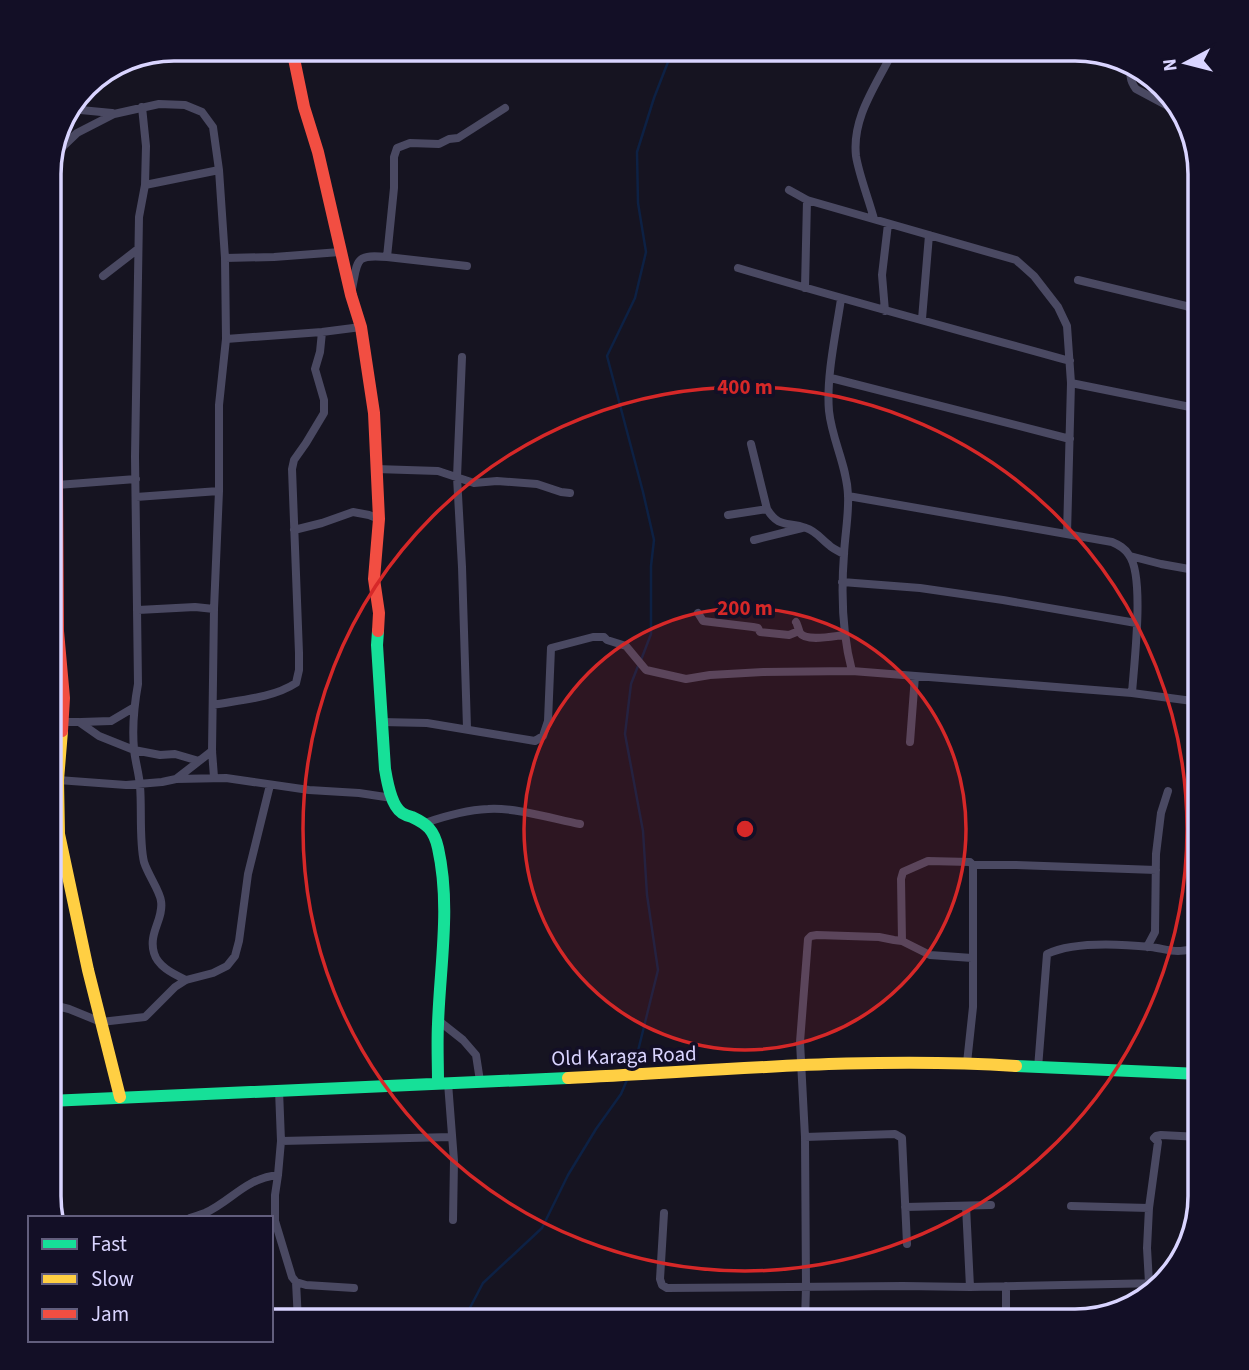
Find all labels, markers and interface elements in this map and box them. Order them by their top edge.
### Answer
north arrow [1151,28,1221,98]
text: N [1156,57,1185,73]
text: 400 m [717,372,773,402]
text: 200 m [717,593,773,623]
centre of rings [733,817,757,841]
street label: Old Karaga Road [551,1038,697,1074]
legend [28,1216,273,1342]
text: Fast [91,1229,127,1259]
text: Slow [91,1264,134,1294]
text: Jam [91,1299,129,1329]

